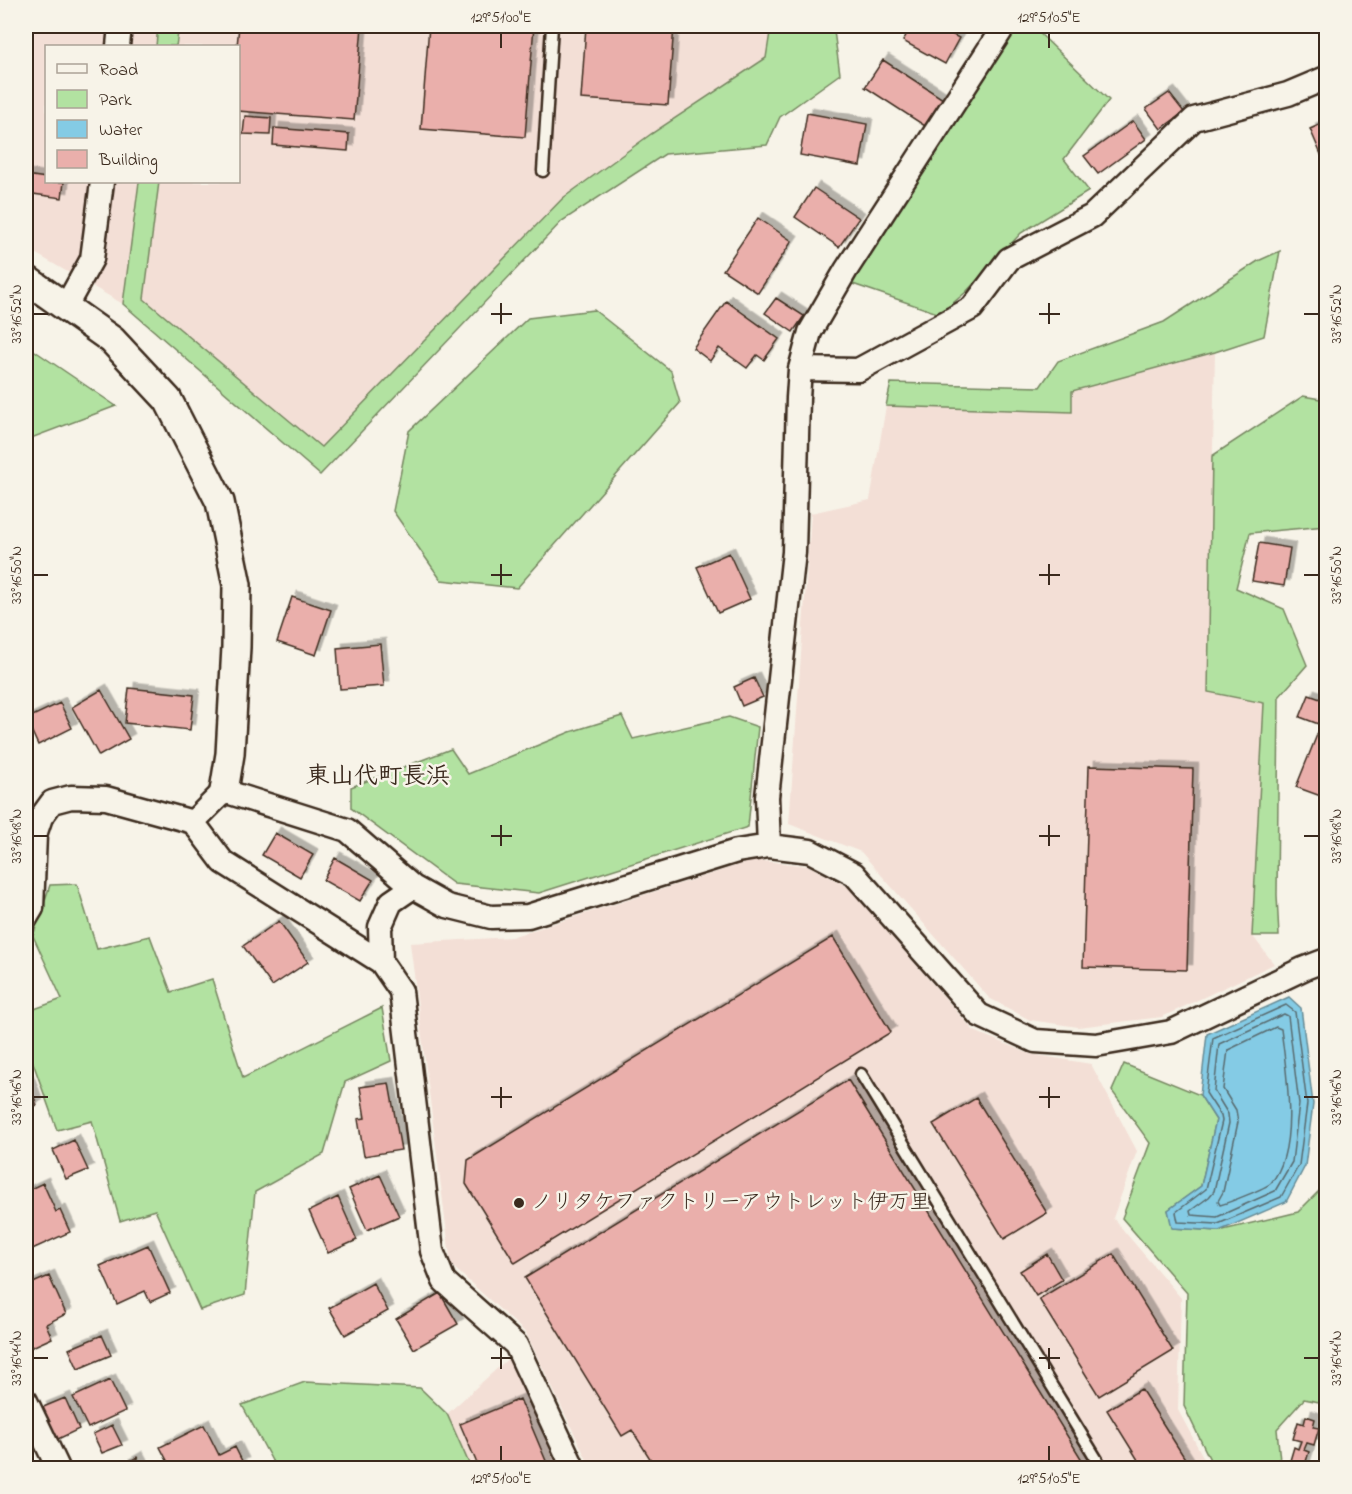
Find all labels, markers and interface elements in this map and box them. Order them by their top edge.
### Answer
text: 129°51'00"E [470,7,532,29]
text: 129°51'05"E [1017,7,1081,29]
legend [45,45,240,183]
text: Road [99,58,138,84]
text: Park [99,88,132,114]
text: Water [99,118,143,144]
text: Building [98,148,158,175]
text: 33°16'52"N [6,284,28,344]
text: 33°16'52"N [1326,284,1348,344]
text: 33°16'50"N [6,546,28,604]
text: 33°16'50"N [1326,546,1348,604]
district label: 東山代町長浜 [306,760,450,795]
text: 33°16'48"N [6,809,28,863]
text: 33°16'48"N [1326,809,1348,863]
text: 33°16'46"N [6,1069,28,1125]
text: 33°16'46"N [1326,1069,1348,1125]
place label: ノリタケファクトリーアウトレット伊万里 [531,1188,930,1218]
marker: ノリタケファクトリーアウトレット伊万里 [512,1196,526,1210]
text: 33°16'44"N [6,1330,28,1386]
text: 33°16'44"N [1326,1330,1348,1386]
text: 129°51'00"E [470,1468,532,1490]
text: 129°51'05"E [1017,1468,1081,1490]

